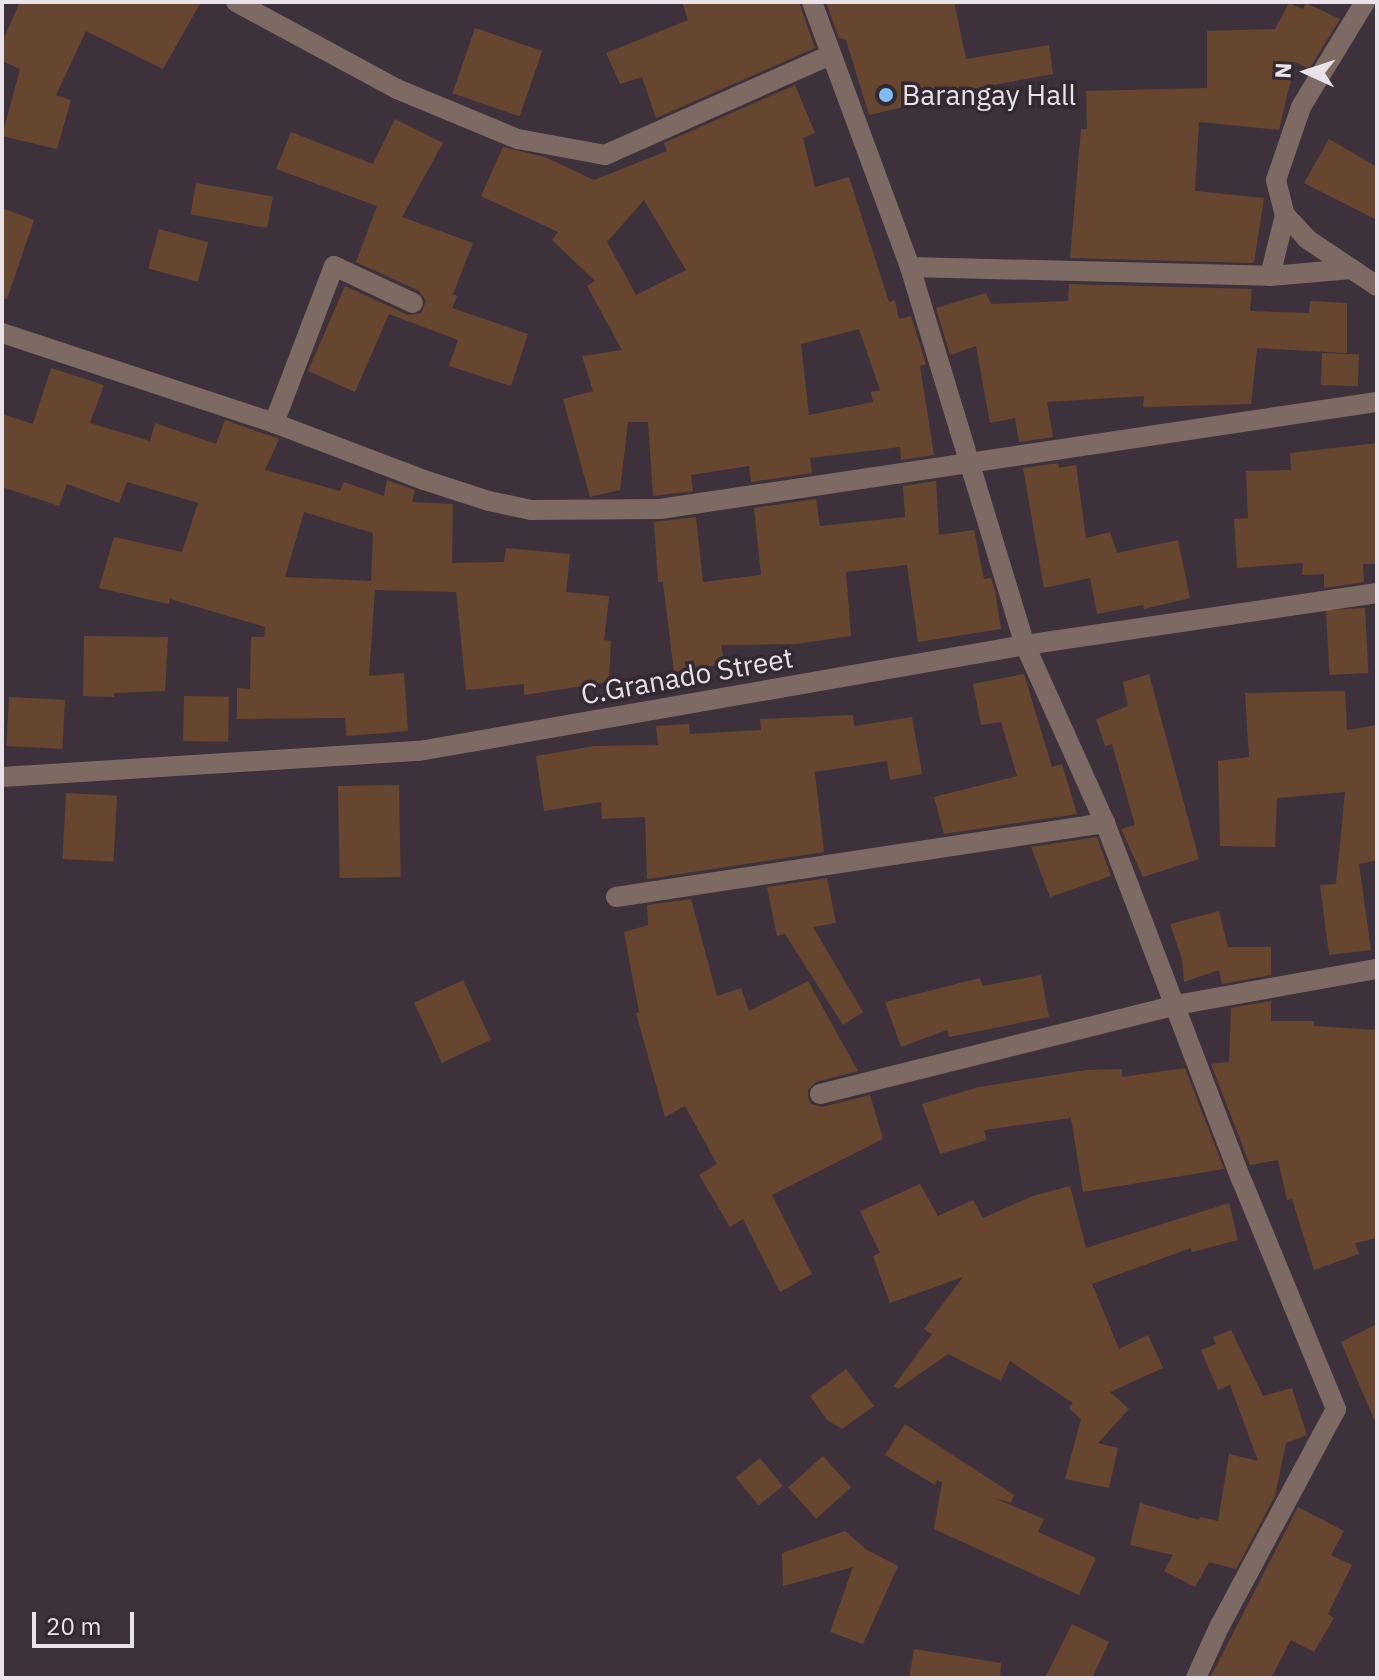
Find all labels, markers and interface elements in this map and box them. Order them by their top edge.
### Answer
north arrow [1267,32,1347,112]
text: N [1268,62,1297,79]
place label: Barangay Hall [902,78,1076,112]
marker: Barangay Hall [877,86,895,104]
street label: C.Granado Street [578,641,796,711]
scale bar [36,1596,138,1646]
text: 20 m [46,1610,101,1642]

